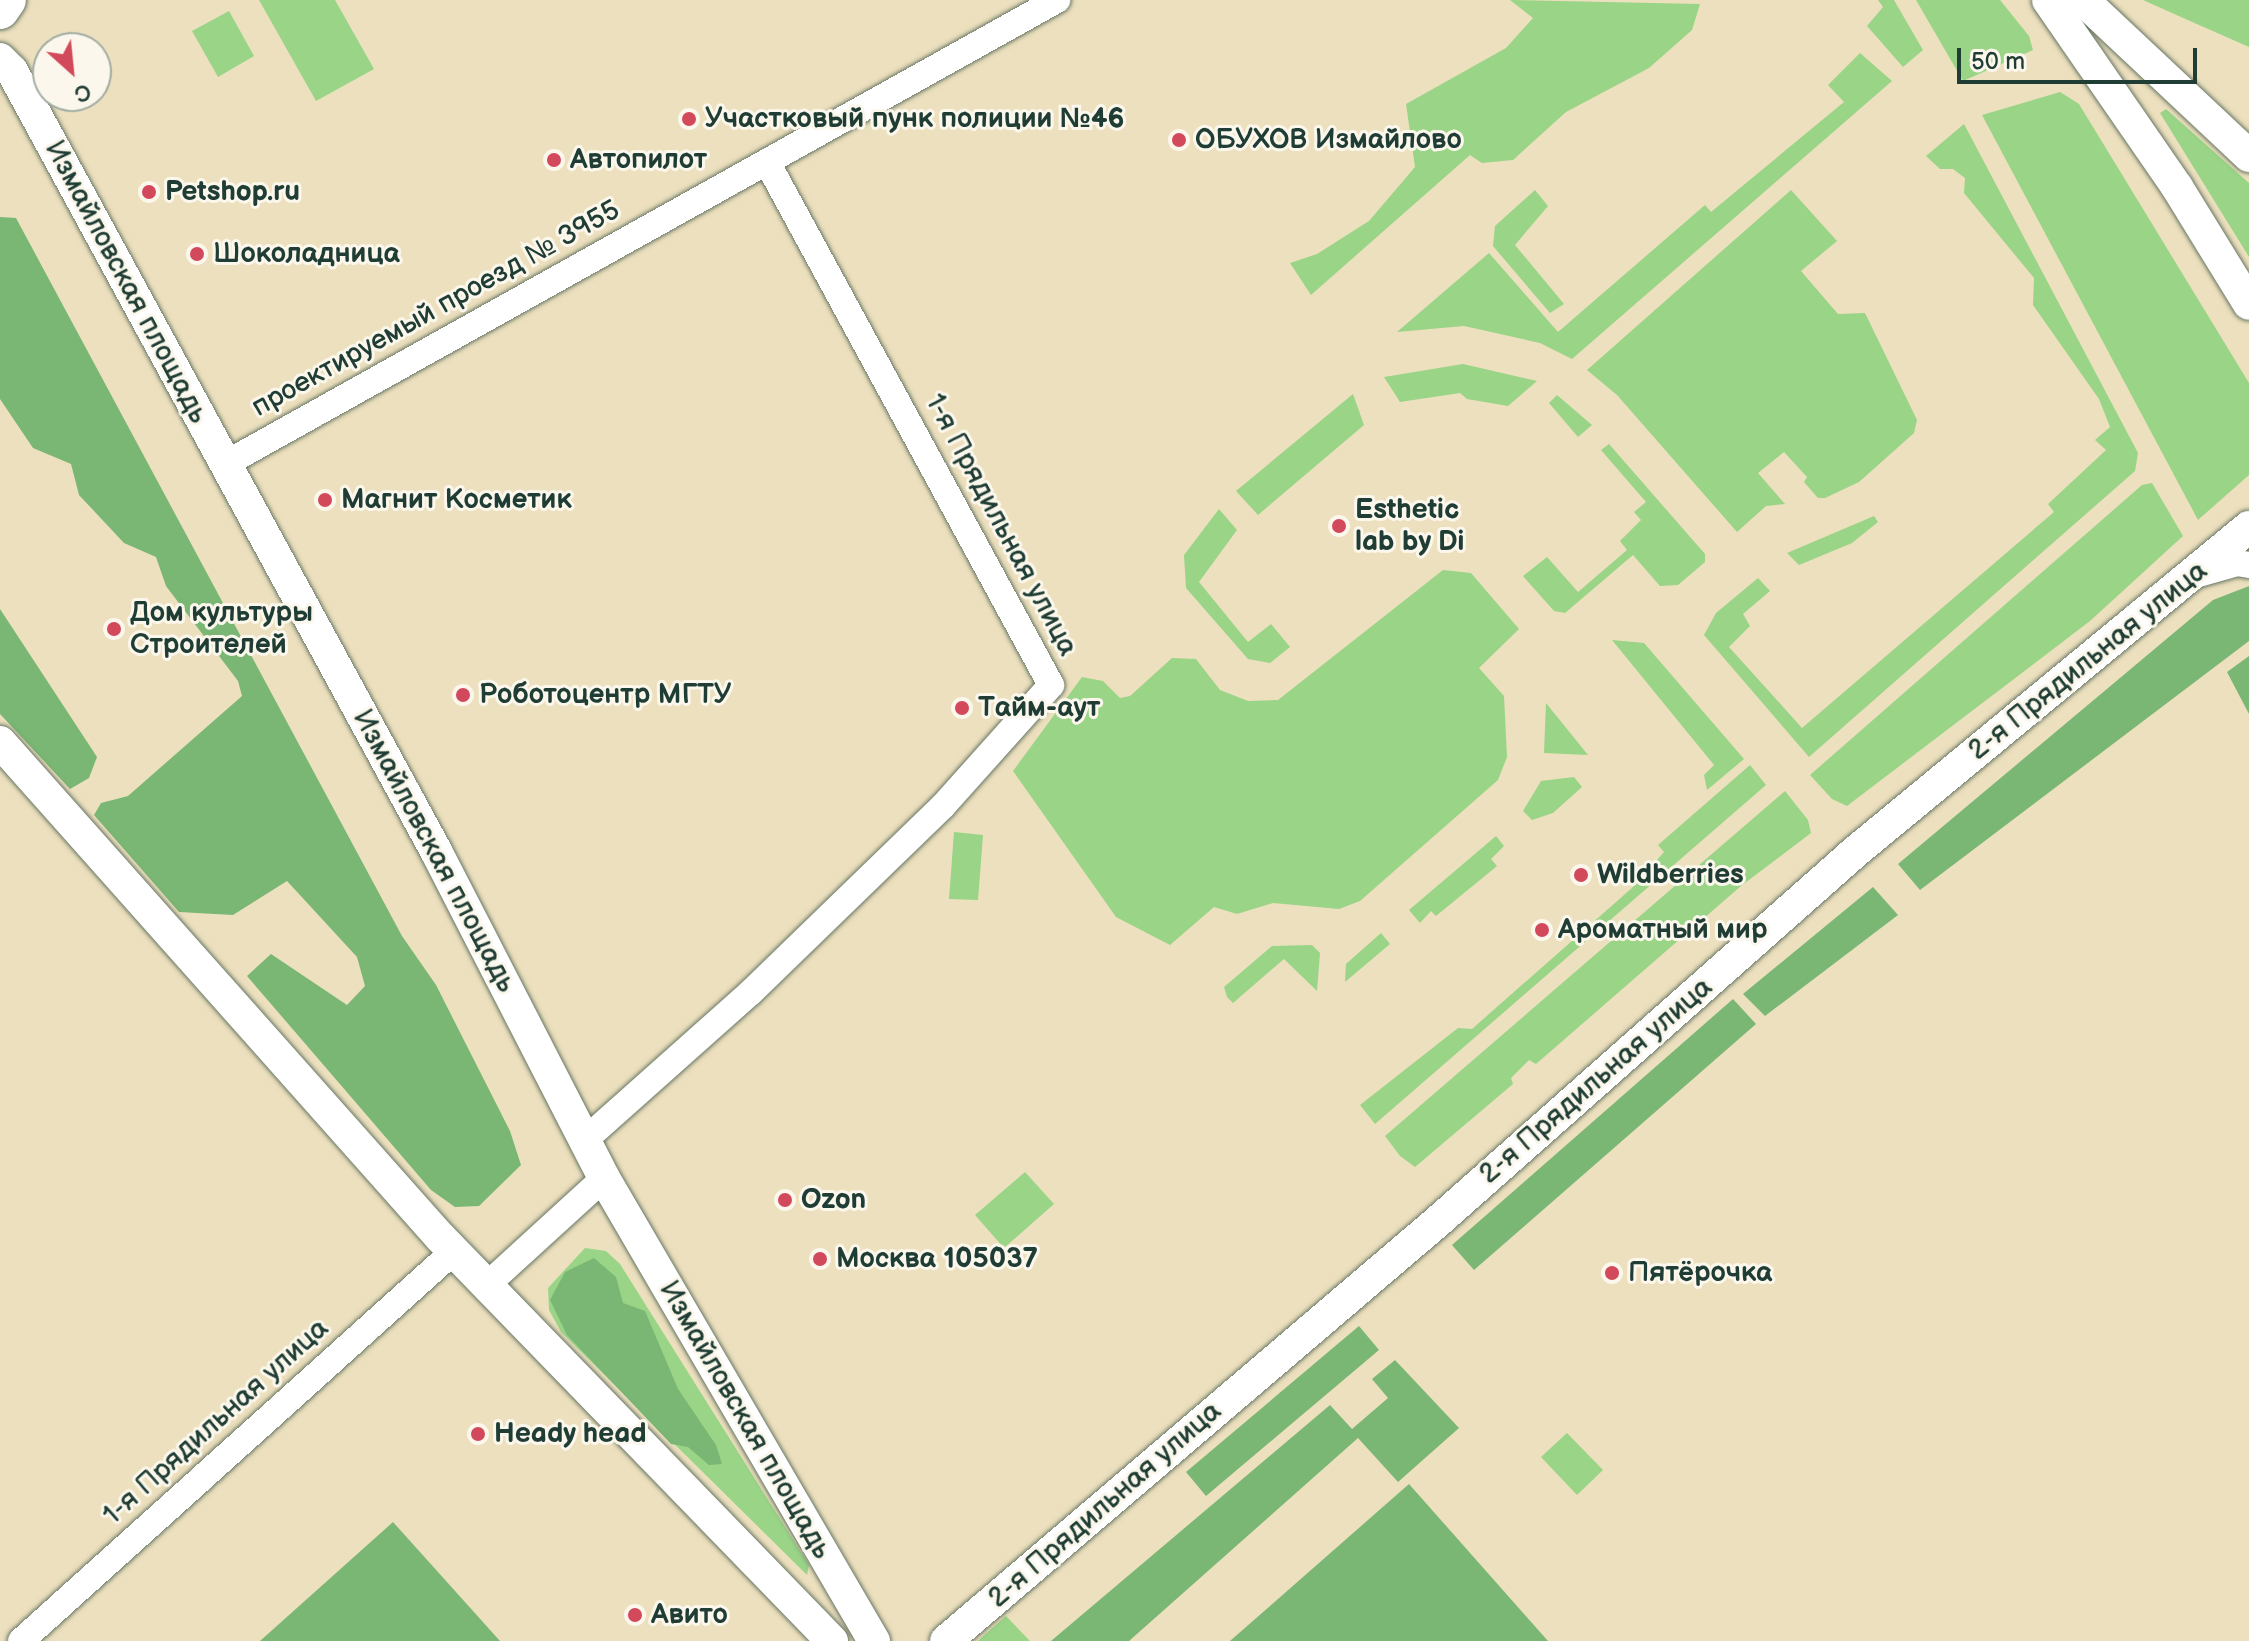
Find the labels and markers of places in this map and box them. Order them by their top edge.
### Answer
place label: Участковый пунк полиции №46 [705,102,1124,136]
marker: Участковый пунк полиции №46 [680,110,698,128]
place label: ОБУХОВ Измайлово [1195,123,1462,157]
marker: ОБУХОВ Измайлово [1170,131,1188,149]
place label: Автопилот [570,143,707,177]
marker: Автопилот [545,151,563,169]
place label: Petshop.ru [165,175,300,209]
marker: Petshop.ru [140,183,158,201]
place label: Шоколадница [213,237,400,271]
marker: Шоколадница [188,245,206,263]
place label: Магнит Косметик [341,483,572,517]
marker: Магнит Косметик [316,491,334,509]
place label: Esthetic lab by Di [1355,493,1465,559]
marker: Esthetic lab by Di [1330,517,1348,535]
place label: Дом культуры Строителей [130,596,313,662]
marker: Дом культуры Строителей [105,620,123,638]
place label: Роботоцентр МГТУ [479,678,731,712]
marker: Роботоцентр МГТУ [454,686,472,704]
place label: Тайм-аут [978,691,1100,725]
marker: Тайм-аут [953,699,971,717]
place label: Wildberries [1597,858,1744,892]
marker: Wildberries [1572,866,1590,884]
place label: Ароматный мир [1558,913,1767,947]
marker: Ароматный мир [1533,921,1551,939]
place label: Ozon [801,1183,866,1217]
marker: Ozon [776,1191,794,1209]
place label: Москва 105037 [836,1242,1038,1276]
marker: Москва 105037 [811,1250,829,1268]
place label: Пятёрочка [1628,1256,1772,1290]
marker: Пятёрочка [1603,1264,1621,1282]
place label: Heady head [494,1417,647,1451]
marker: Heady head [469,1425,487,1443]
place label: Авито [651,1598,728,1632]
marker: Авито [626,1606,644,1624]

